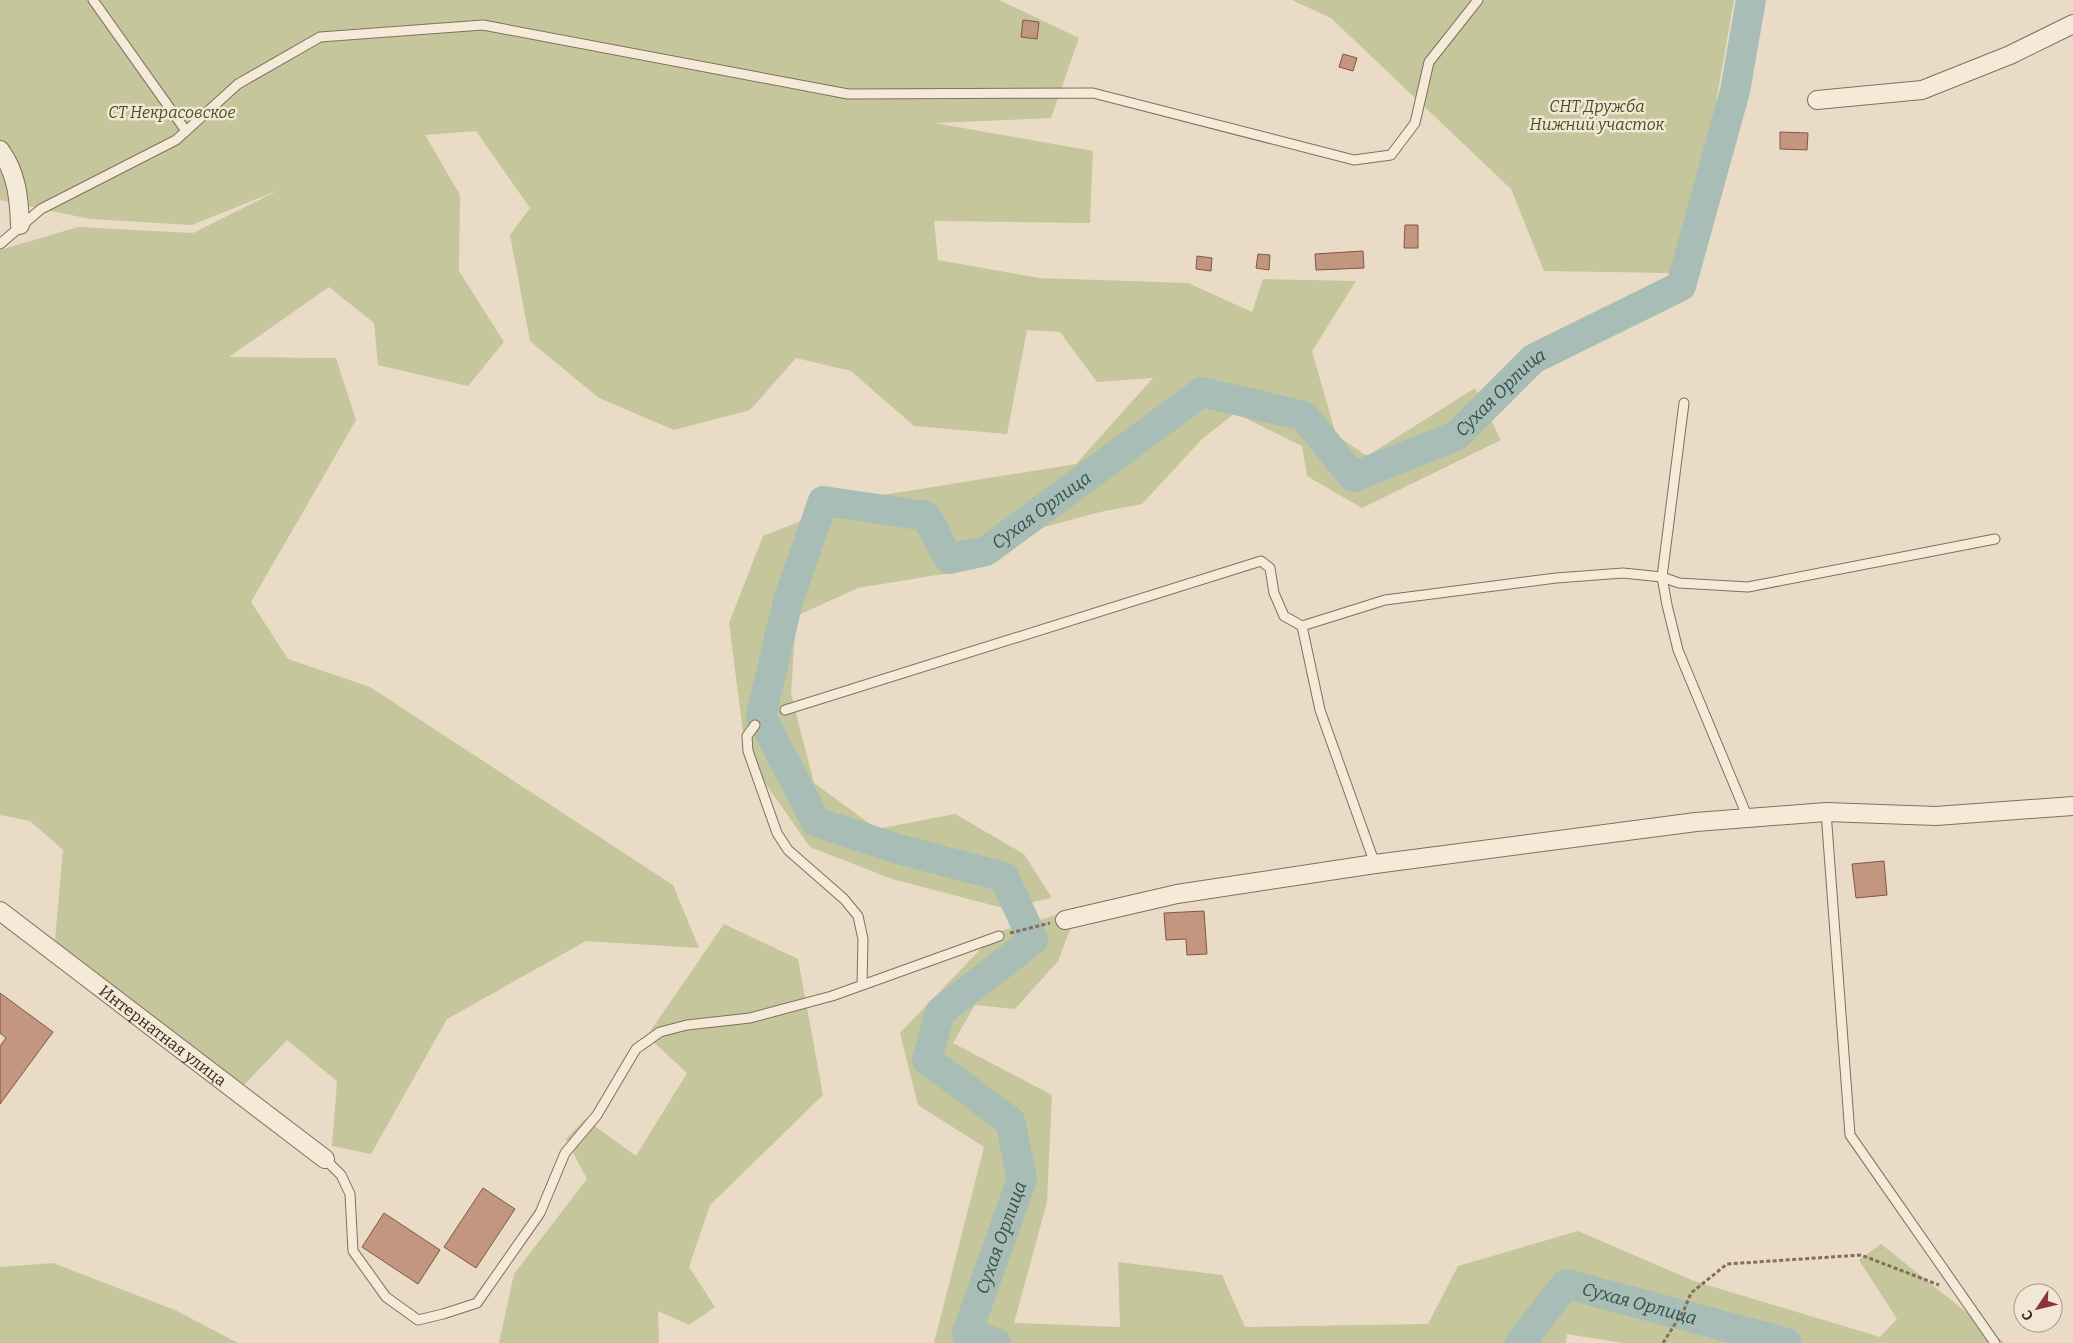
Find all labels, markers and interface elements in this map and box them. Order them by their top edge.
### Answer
park label: СНТ Дружба Нижний участок [1529,97,1666,134]
park label: СТ Некрасовское [108,103,236,122]
water label: Сухая Орлица [1451,344,1549,441]
water label: Сухая Орлица [987,466,1095,554]
street label: Интернатная улица [96,981,231,1090]
water label: Сухая Орлица [971,1178,1031,1297]
water label: Сухая Орлица [1580,1278,1699,1329]
north arrow [2013,1283,2063,1333]
text: С [2018,1307,2037,1324]

